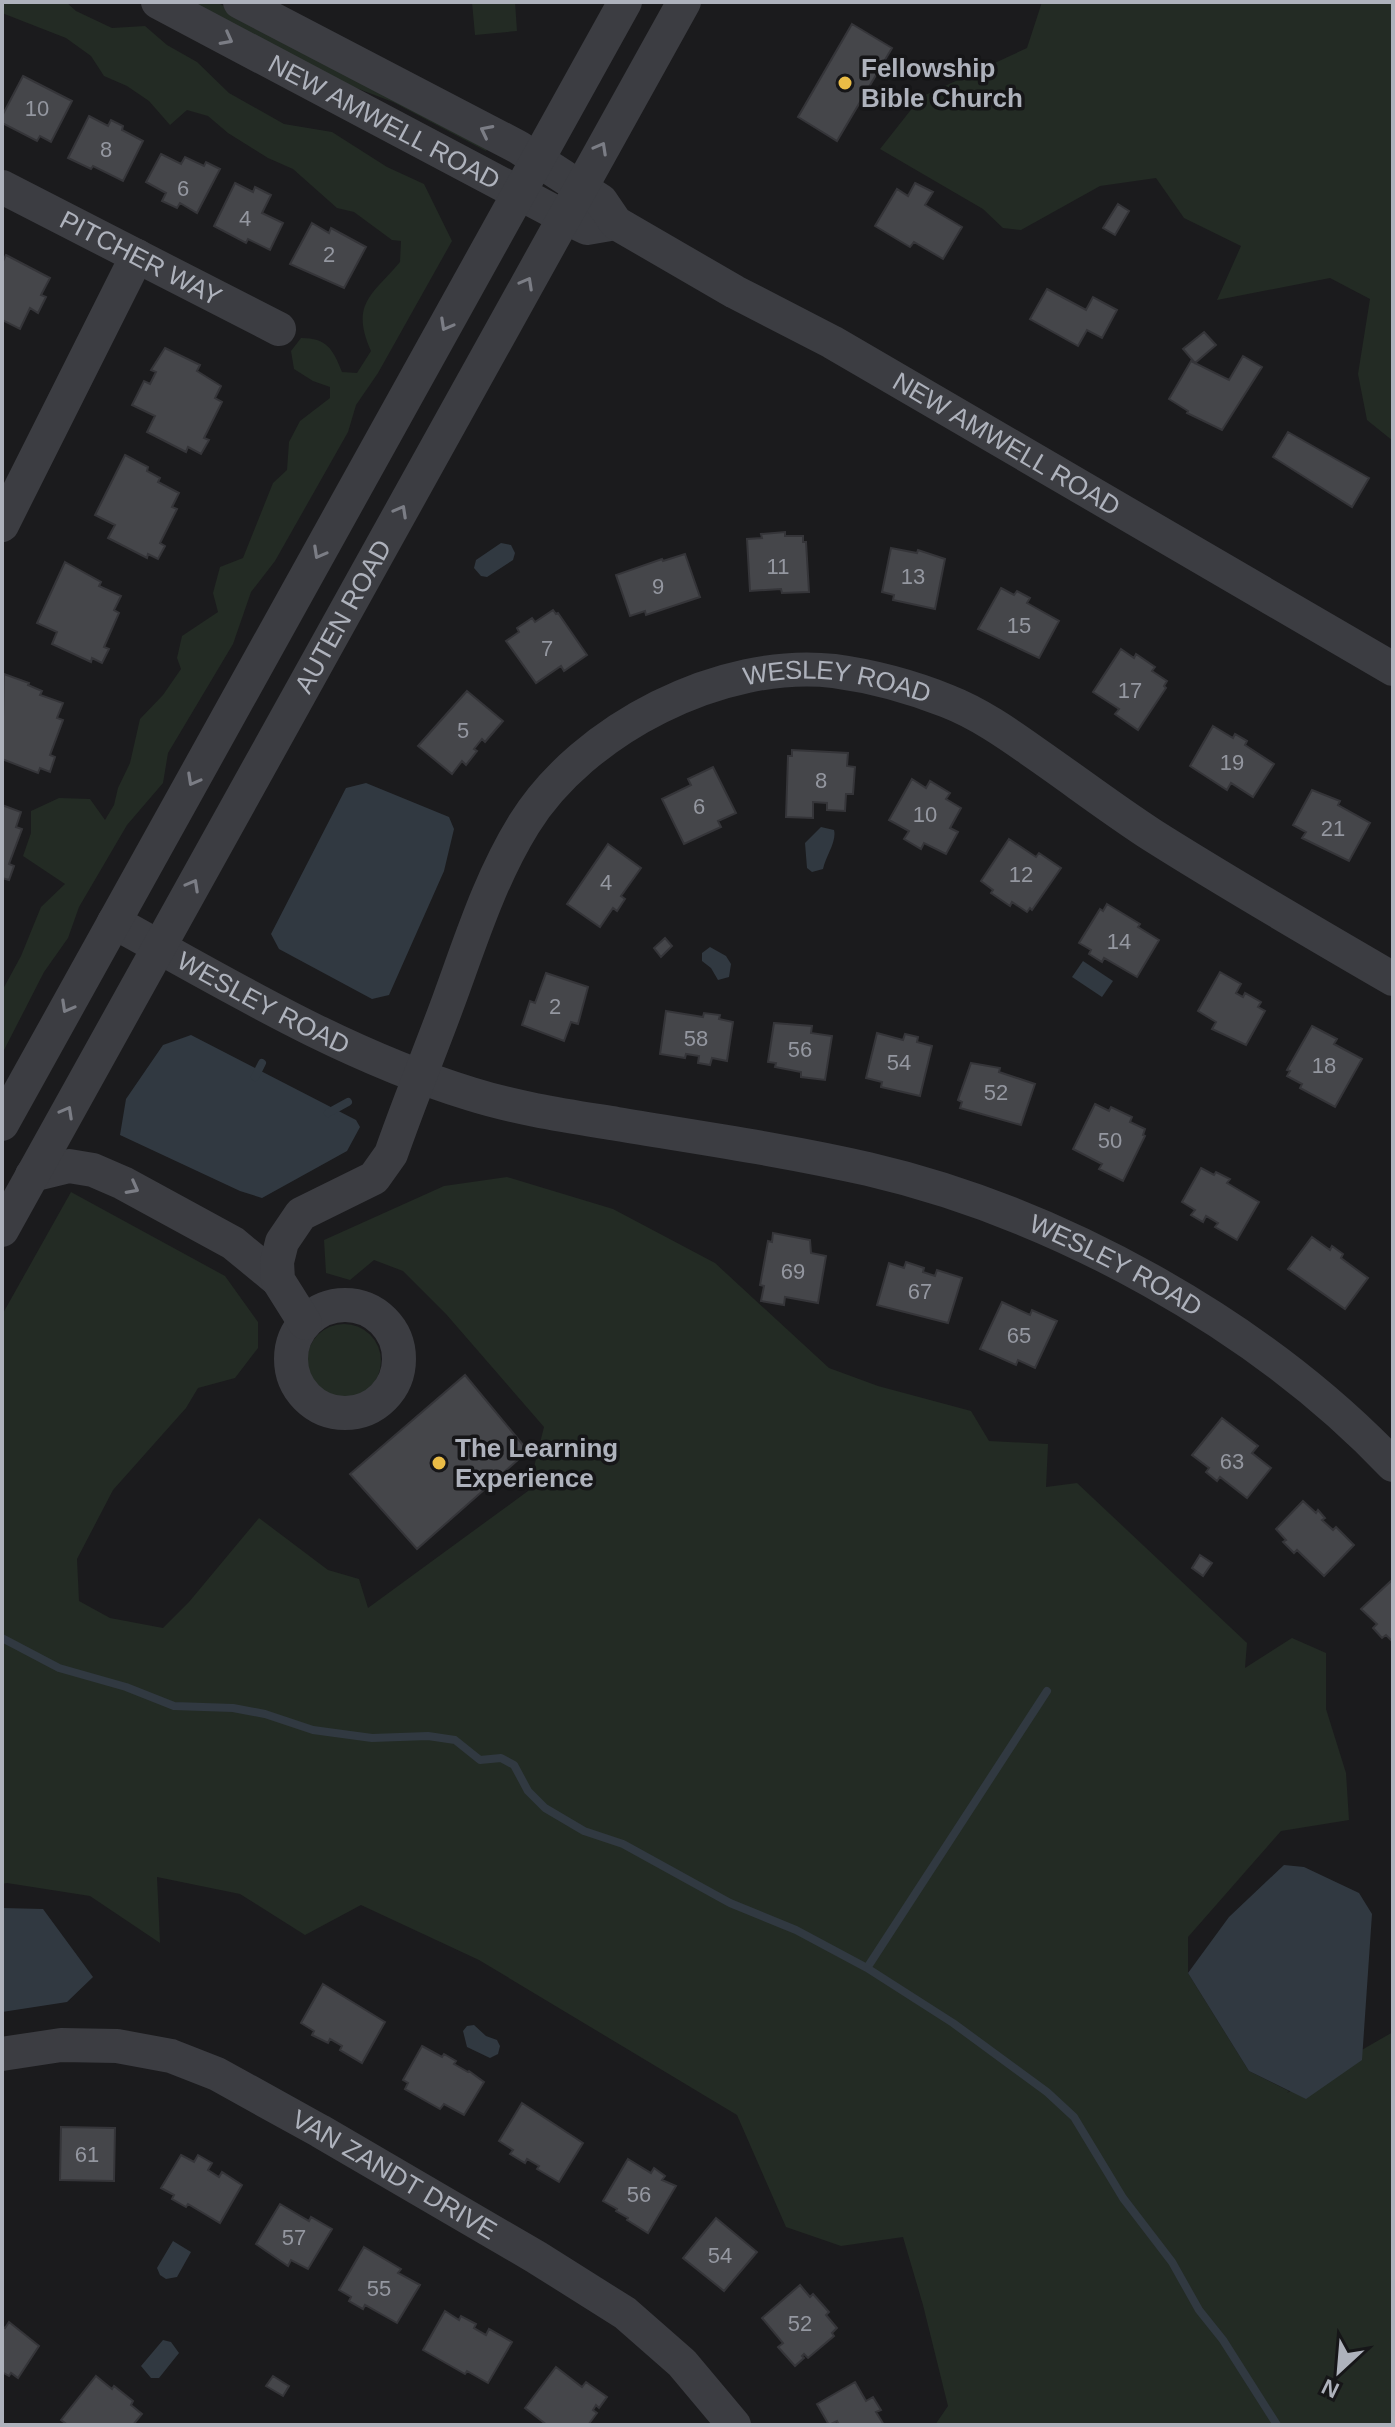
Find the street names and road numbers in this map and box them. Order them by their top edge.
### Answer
street label: NEW AMWELL ROAD [263,48,505,195]
street label: PITCHER WAY [55,204,227,312]
street label: NEW AMWELL ROAD [888,366,1126,522]
street label: AUTEN ROAD [288,534,397,698]
street label: WESLEY ROAD [741,654,935,709]
street label: WESLEY ROAD [172,945,354,1060]
street label: WESLEY ROAD [1025,1208,1208,1322]
street label: VAN ZANDT DRIVE [287,2104,502,2246]

